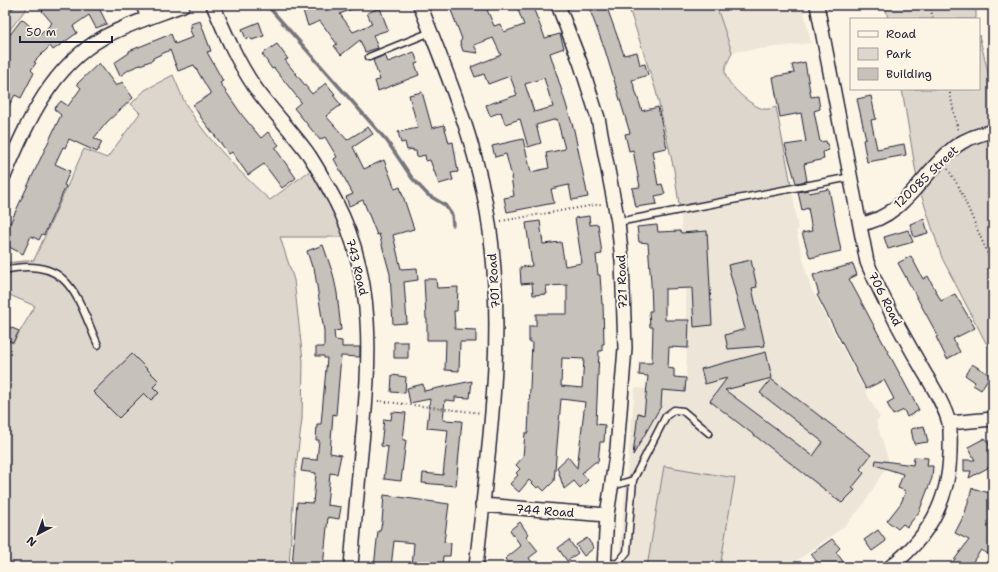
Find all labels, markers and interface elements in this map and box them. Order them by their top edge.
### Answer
scale bar [20,18,112,44]
legend [850,18,980,90]
text: 50 m [26,24,56,40]
text: Road [886,26,917,42]
text: Park [886,46,912,62]
text: Building [886,66,932,82]
street label: 120085 Street [890,142,962,212]
street label: 743 Road [342,237,372,297]
street label: 701 Road [484,252,504,309]
street label: 721 Road [613,254,631,309]
street label: 706 Road [865,269,906,329]
street label: 744 Road [515,501,575,521]
north arrow [18,514,58,554]
text: N [23,532,40,550]

